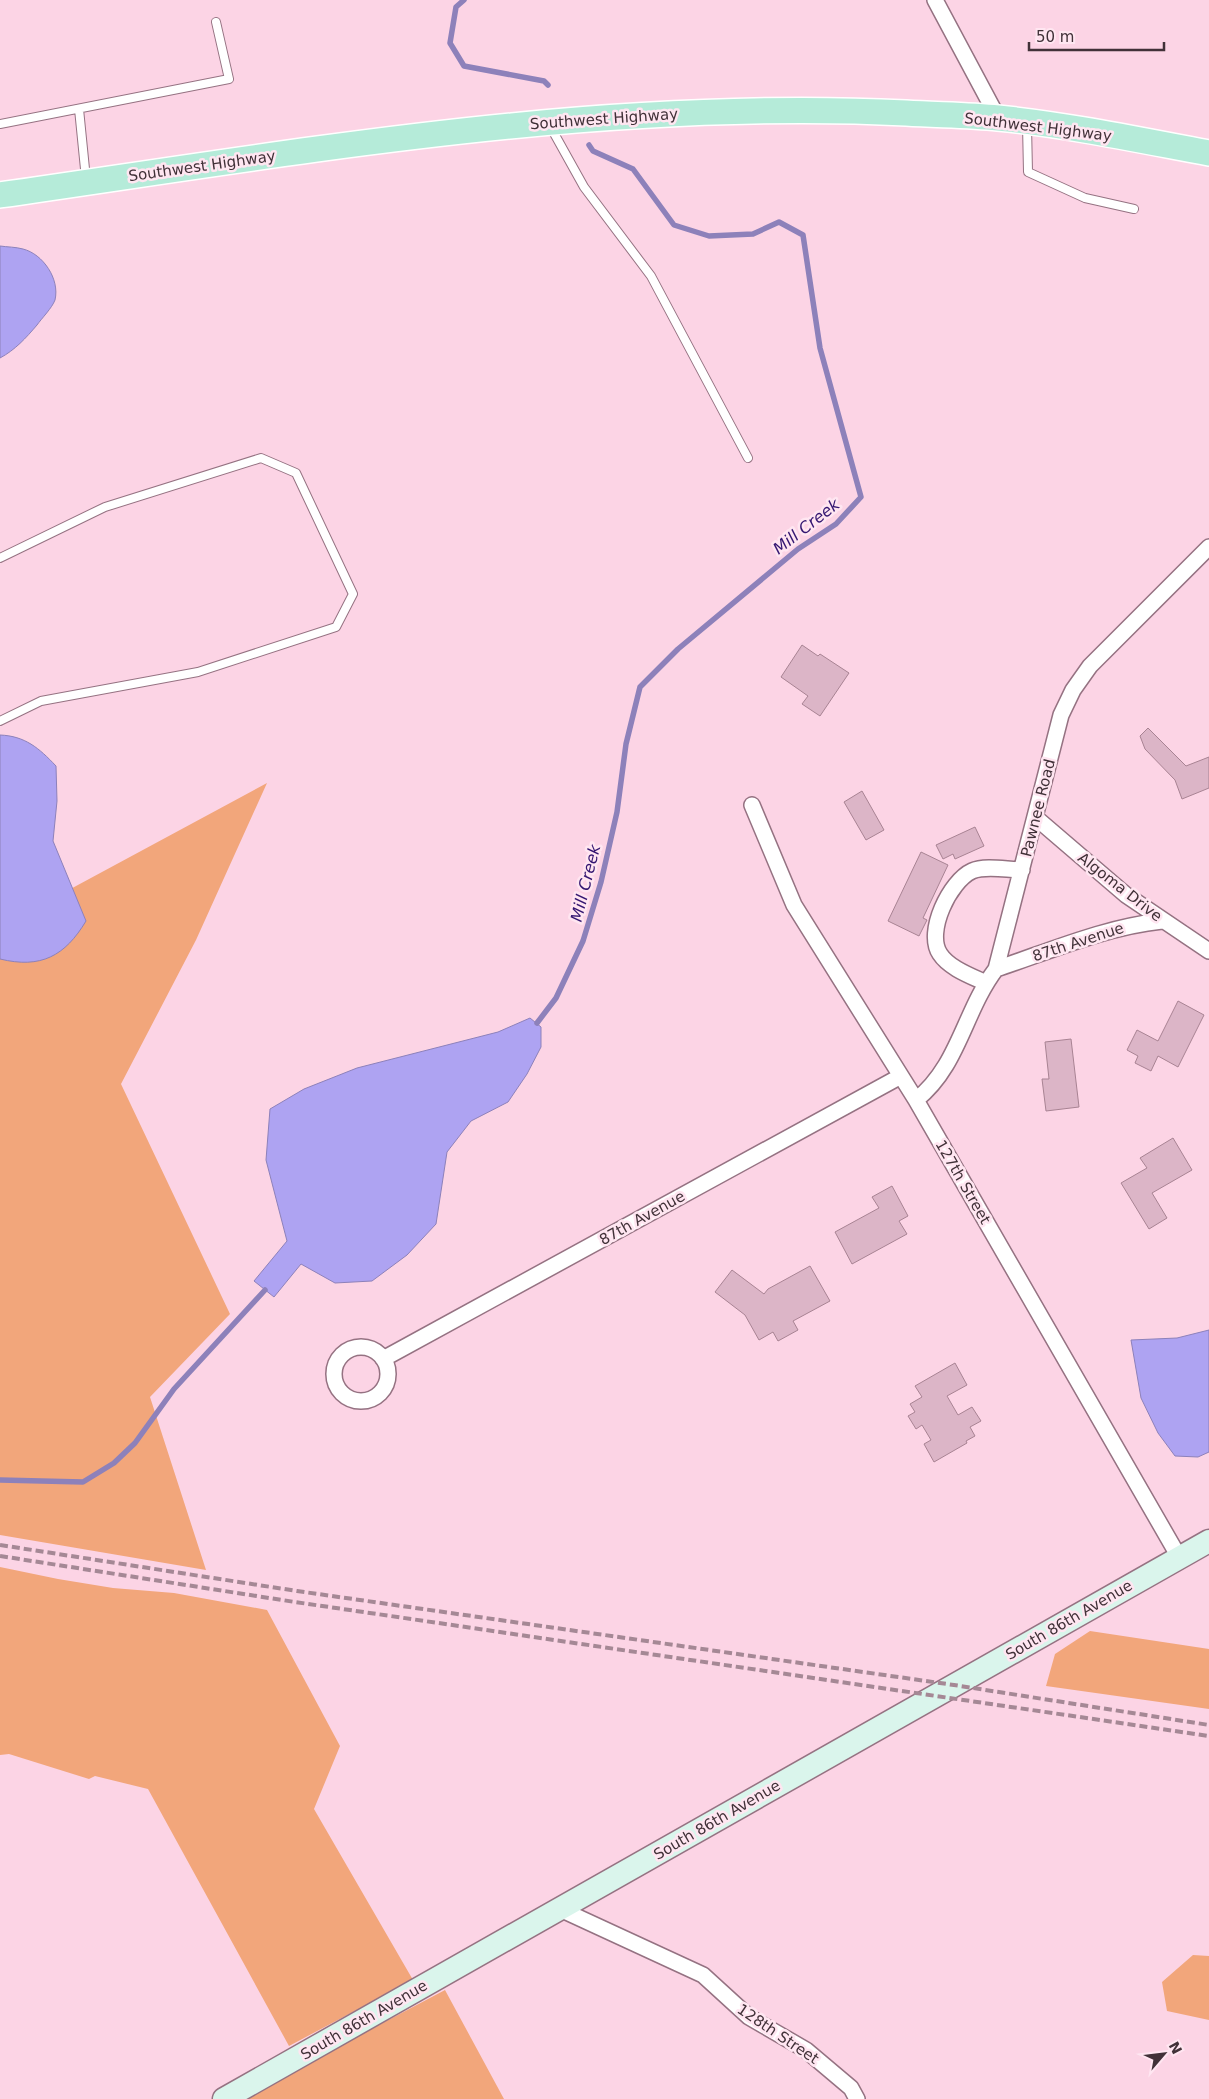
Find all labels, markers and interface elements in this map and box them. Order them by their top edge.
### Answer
scale bar [1029,20,1164,52]
text: 50 m [1036,28,1074,46]
street label: Southwest Highway [529,105,679,133]
street label: Southwest Highway [963,109,1113,145]
street label: Southwest Highway [127,147,277,185]
water label: Mill Creek [769,494,844,558]
street label: Pawnee Road [1017,757,1059,859]
water label: Mill Creek [567,842,604,924]
street label: Algoma Drive [1074,849,1166,925]
street label: 87th Avenue [1030,919,1126,965]
street label: 127th Street [932,1137,994,1227]
street label: 87th Avenue [596,1187,688,1249]
street label: South 86th Avenue [1002,1576,1136,1664]
street label: South 86th Avenue [650,1776,784,1864]
street label: South 86th Avenue [297,1976,431,2064]
street label: 128th Street [734,2000,822,2068]
north arrow [1139,2029,1189,2079]
text: N [1166,2039,1185,2057]

